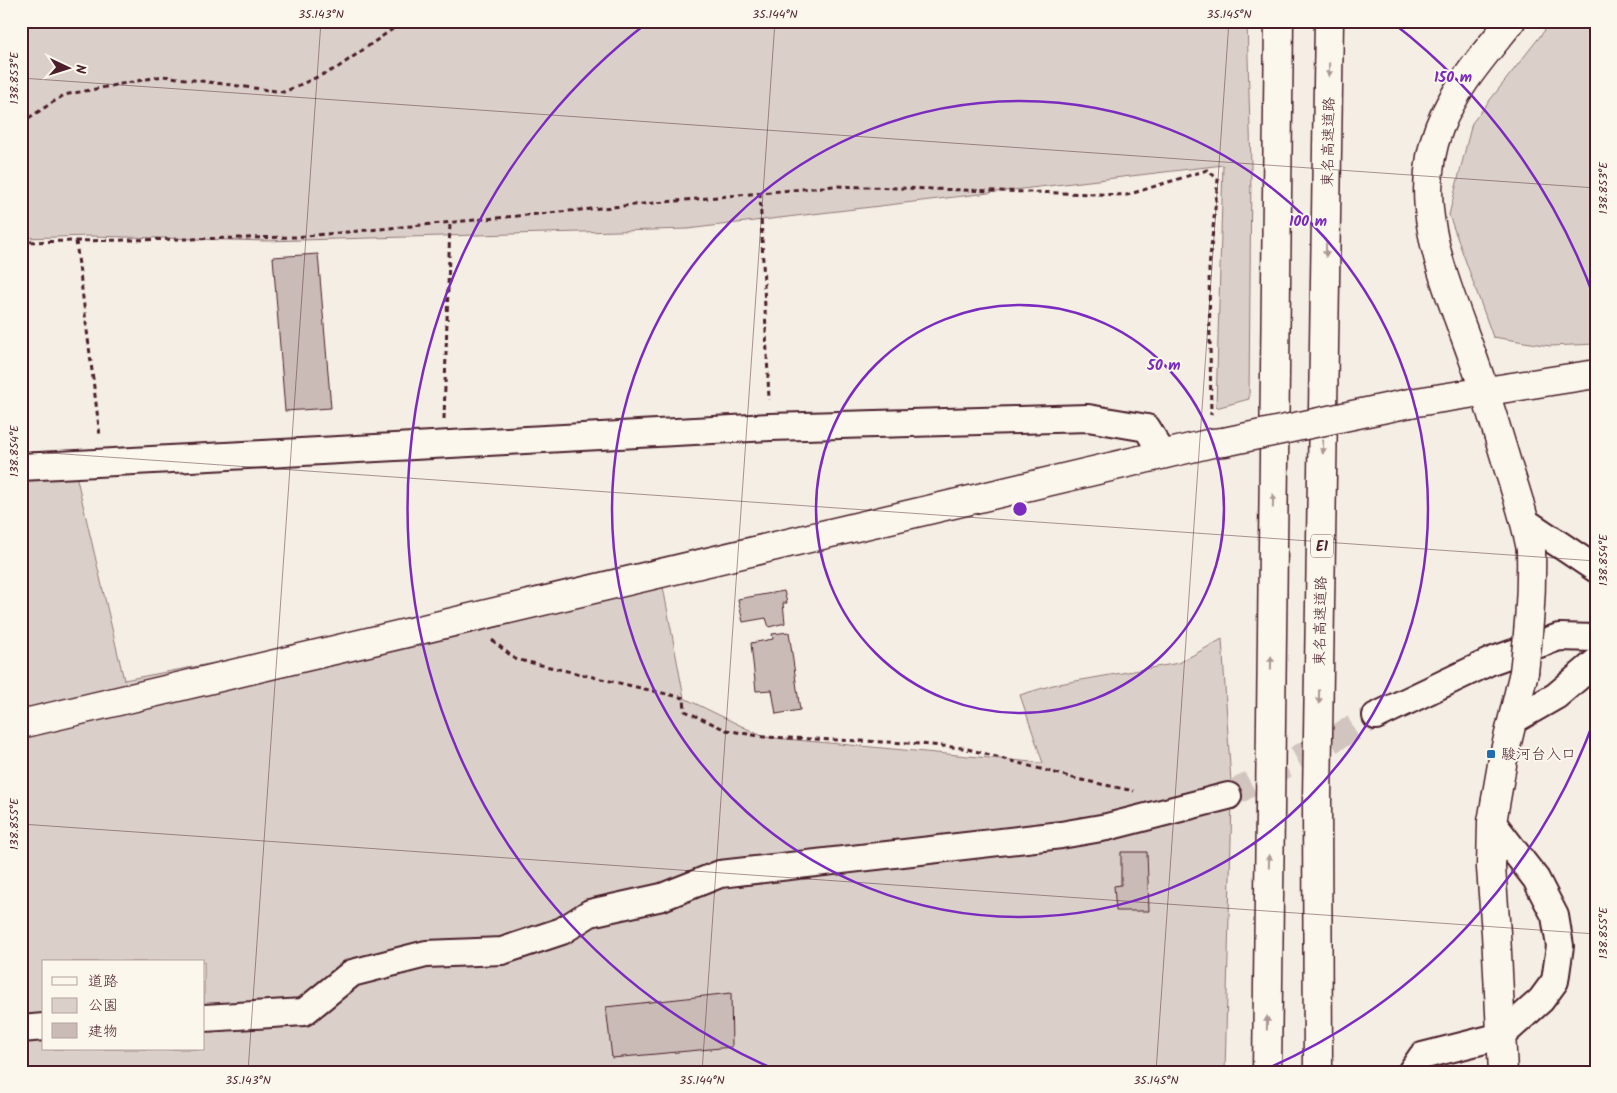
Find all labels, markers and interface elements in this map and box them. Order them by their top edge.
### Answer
text: 35.143°N [298,5,344,24]
text: 35.144°N [752,5,798,24]
text: 35.145°N [1206,5,1252,24]
north arrow [42,42,92,92]
text: 138.853°E [5,51,24,104]
one-way arrow [1324,62,1332,78]
text: N [69,64,91,74]
text: 150 m [1434,66,1472,90]
street label: 東名高速道路 [1316,97,1342,187]
text: 138.853°E [1594,161,1613,214]
text: 100 m [1289,210,1327,234]
one-way arrow [1322,242,1330,258]
text: 50 m [1146,354,1181,378]
text: 138.854°E [5,424,24,477]
one-way arrow [1319,440,1327,456]
one-way arrow [1269,492,1277,508]
centre of rings [1011,500,1029,518]
text: 138.854°E [1594,533,1613,586]
road number: E1 [1311,534,1333,558]
street label: 東名高速道路 [1308,576,1334,666]
one-way arrow [1267,655,1275,671]
one-way arrow [1315,690,1323,706]
place label: 駿河台入口 [1501,743,1576,767]
marker: 駿河台入口 [1485,748,1497,760]
text: 138.855°E [5,797,24,850]
one-way arrow [1265,852,1273,868]
text: 138.855°E [1594,906,1613,959]
legend [42,960,205,1050]
text: 道路 [88,970,118,994]
text: 公園 [88,994,118,1018]
one-way arrow [1263,1015,1271,1031]
text: 建物 [88,1020,118,1044]
text: 35.143°N [225,1071,271,1090]
text: 35.144°N [679,1071,725,1090]
text: 35.145°N [1133,1071,1179,1090]

